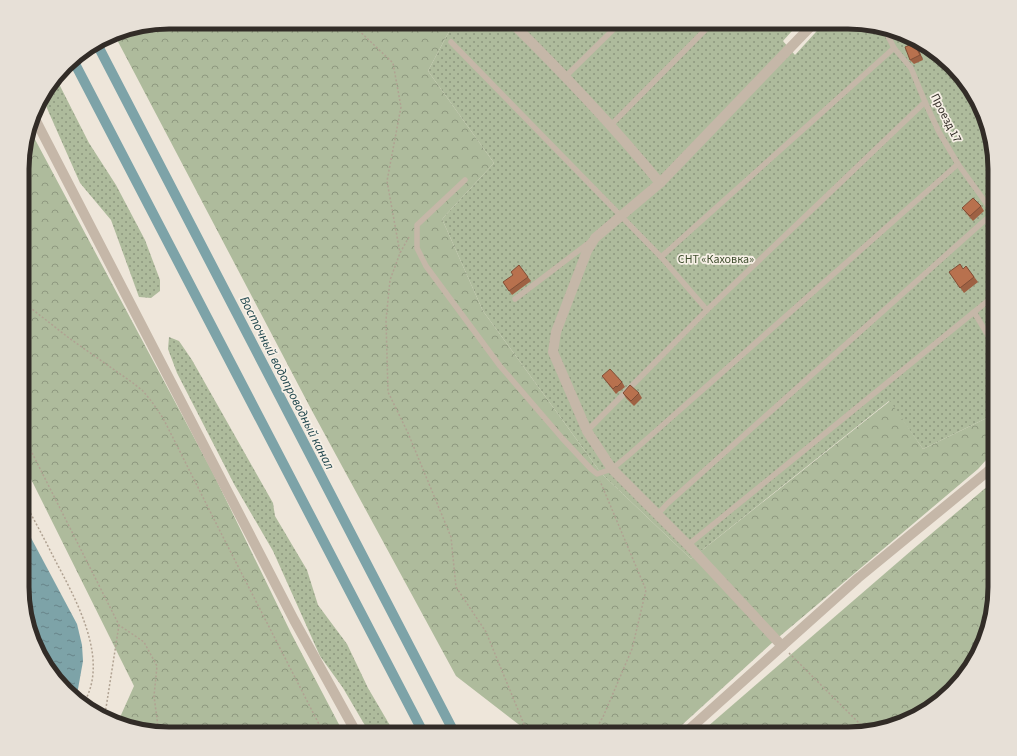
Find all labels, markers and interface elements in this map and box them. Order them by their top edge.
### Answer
street label: Проезд 17 [926,91,966,146]
park label: СНТ «Каховка» [678,251,754,268]
water label: Восточный водопроводный канал [235,293,339,473]

